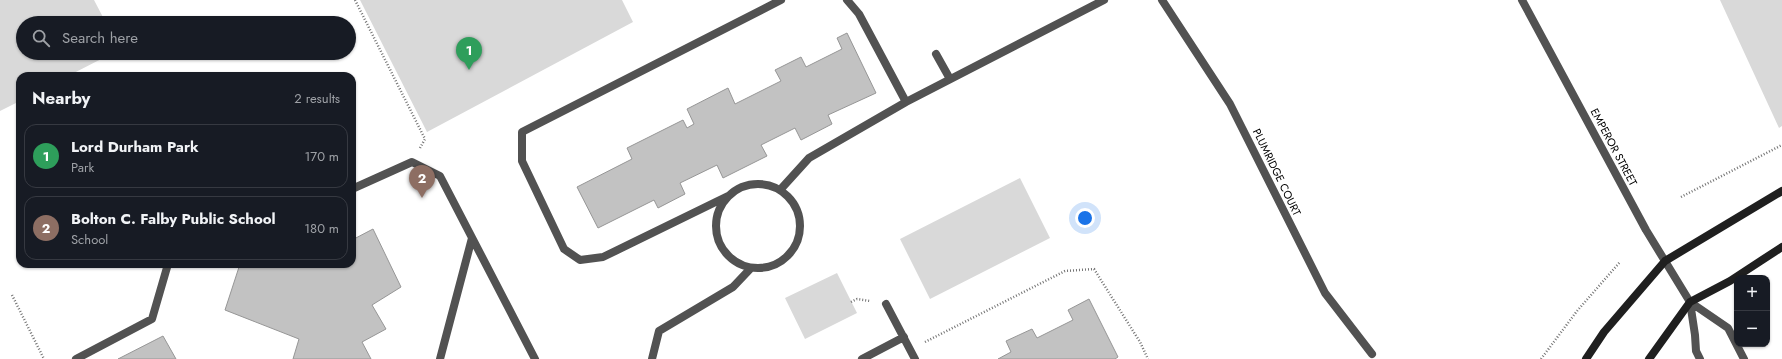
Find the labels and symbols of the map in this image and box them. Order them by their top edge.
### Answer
pin: 1 [456,37,482,70]
street label: EMPEROR STREET [1587,105,1641,189]
street label: PLUMRIDGE COURT [1249,126,1305,218]
pin: 2 [409,165,435,198]
your location [1075,208,1095,228]

